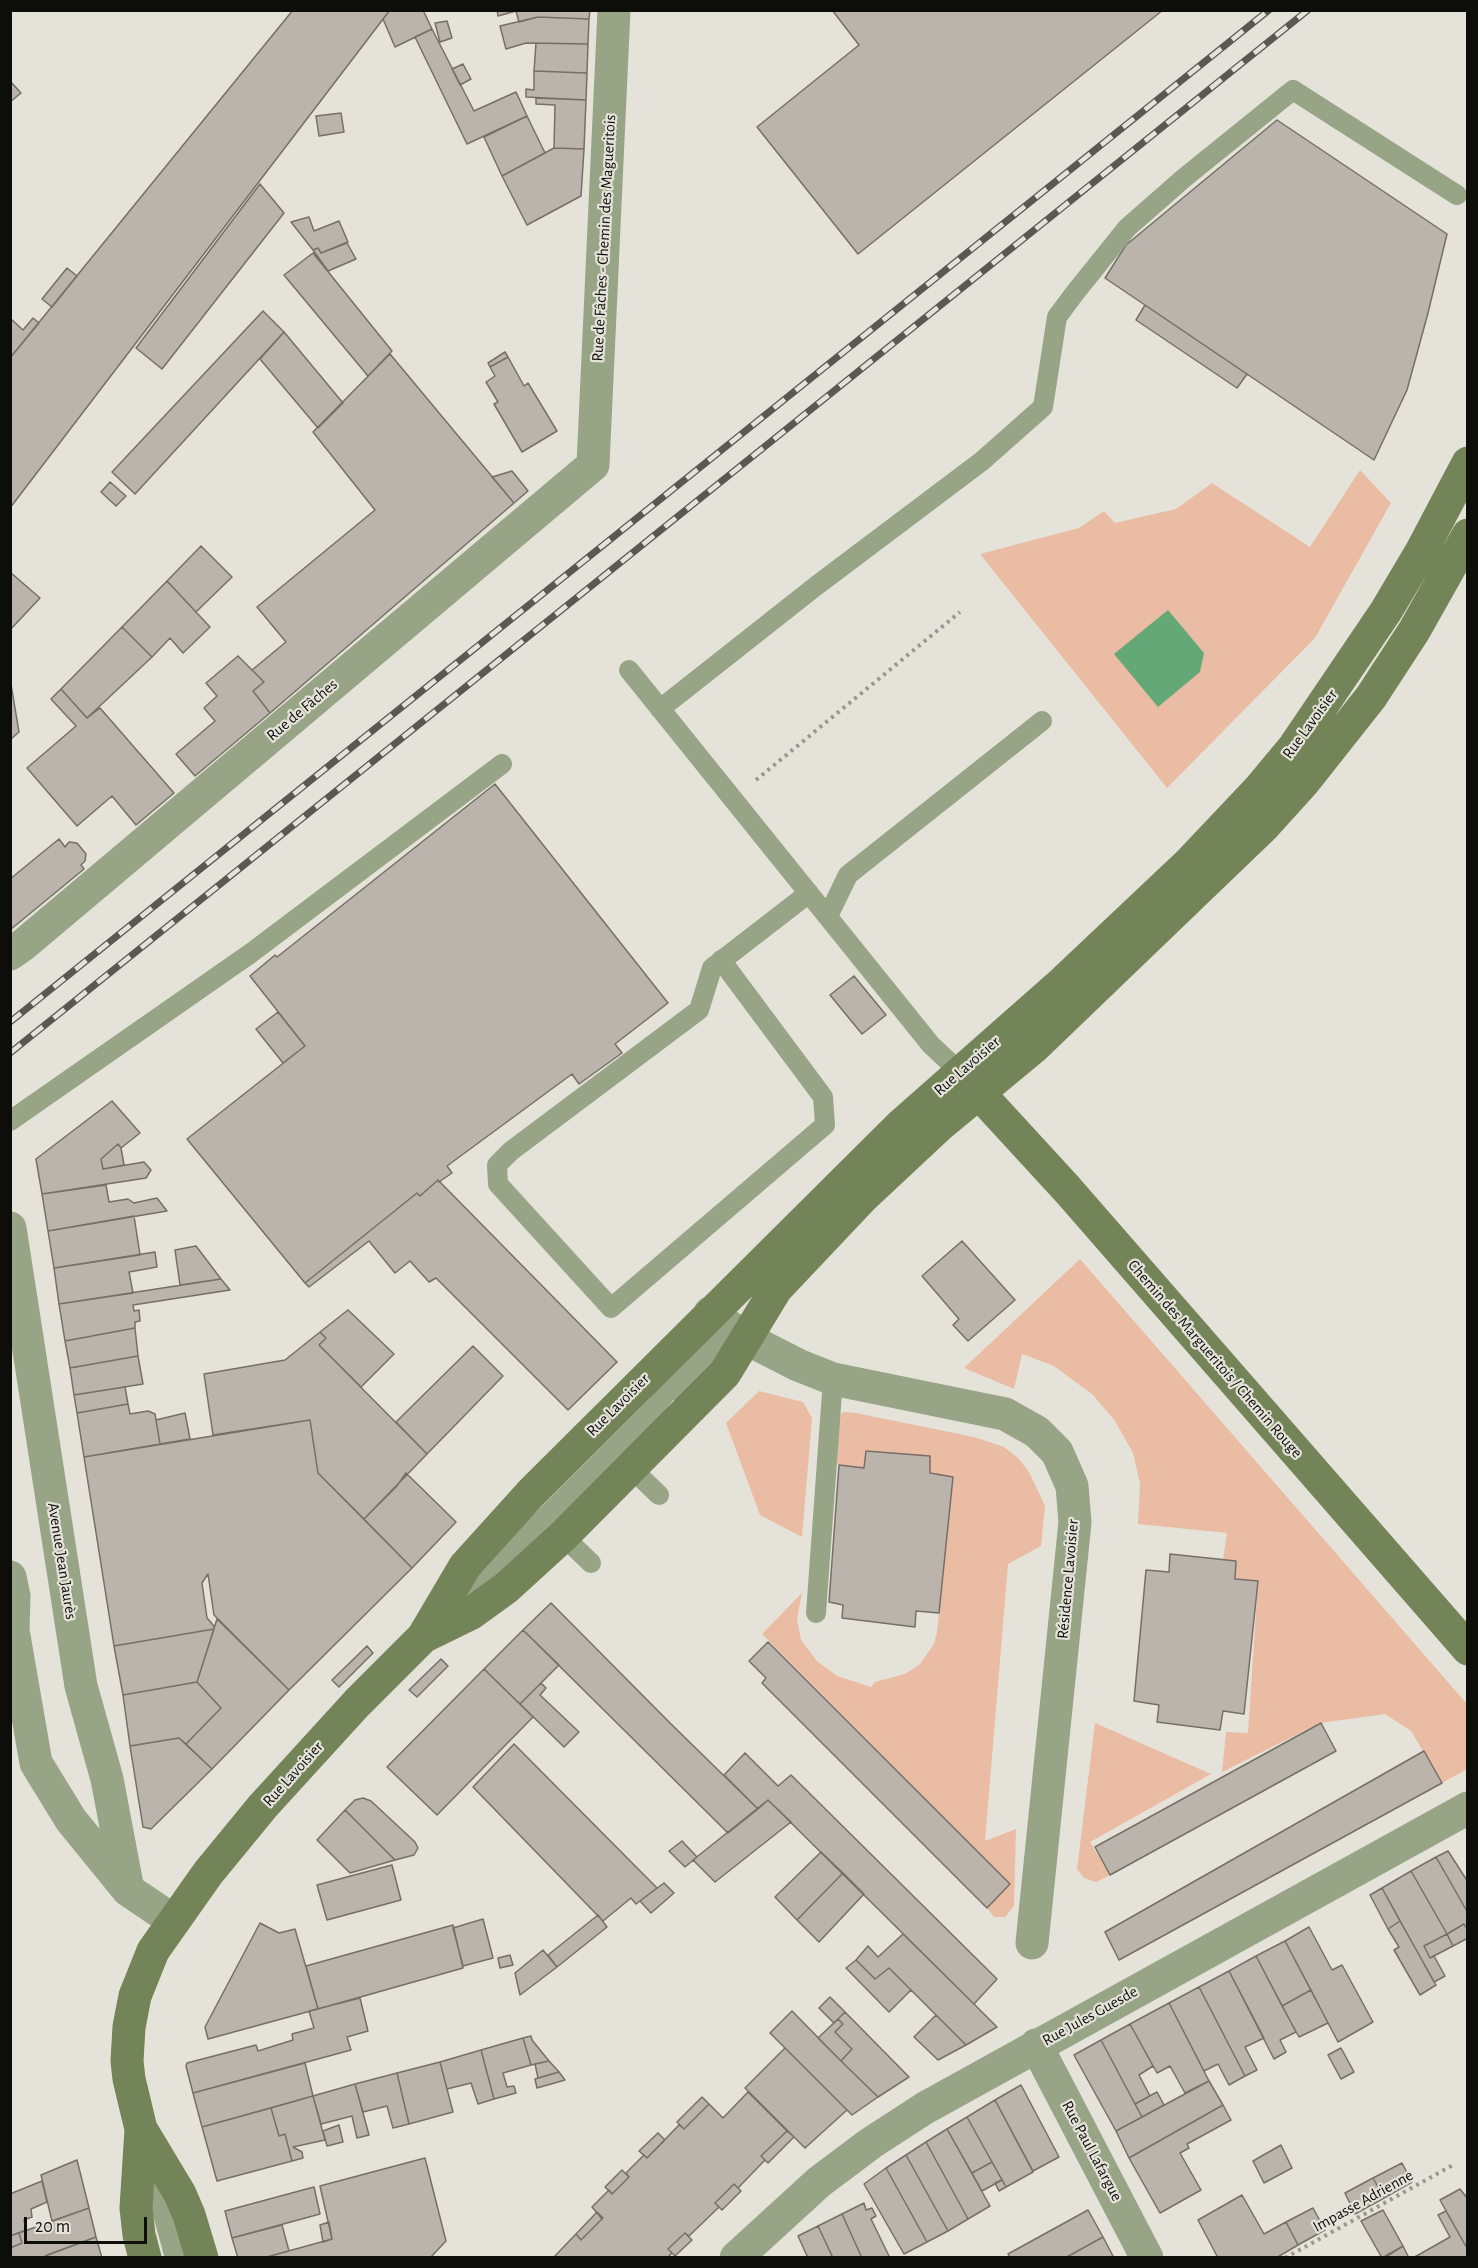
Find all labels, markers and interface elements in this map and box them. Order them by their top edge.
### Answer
street label: Rue de Fâches - Chemin des Magueritois [588,114,620,362]
street label: Rue de Fâches [263,675,341,745]
street label: Rue Lavoisier [1278,686,1342,762]
street label: Rue Lavoisier [930,1032,1004,1100]
street label: Chemin des Margueritois / Chemin Rouge [1124,1256,1306,1462]
street label: Rue Lavoisier [583,1370,653,1440]
street label: Avenue Jean Jaurès [43,1501,81,1621]
street label: Résidence Lavoisier [1053,1518,1083,1640]
street label: Rue Lavoisier [259,1737,327,1811]
street label: Rue Jules Guesde [1039,1982,1141,2050]
street label: Rue Paul Lafargue [1057,2097,1127,2205]
street label: Impasse Adrienne [1309,2166,1417,2236]
scale bar [27,2205,150,2243]
text: 20 m [35,2218,70,2236]

